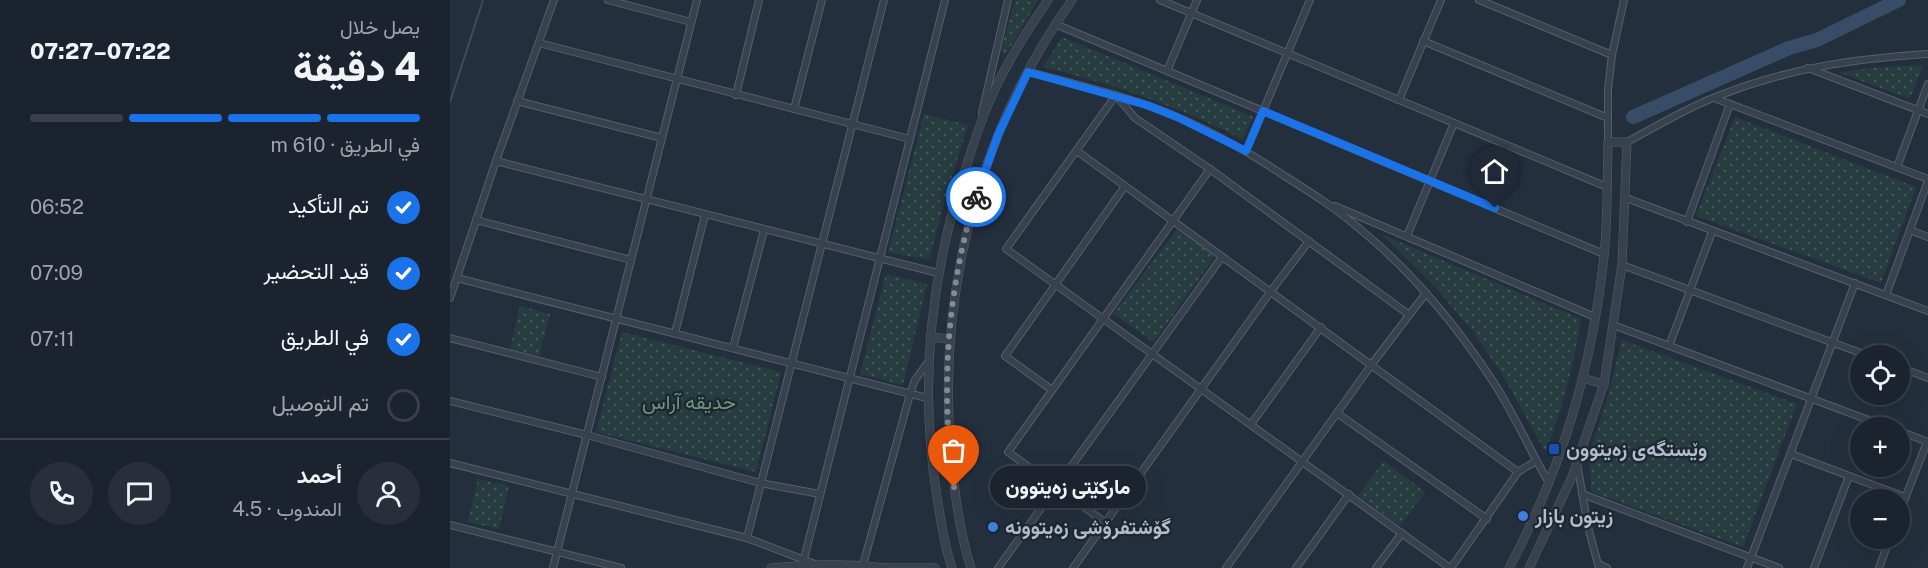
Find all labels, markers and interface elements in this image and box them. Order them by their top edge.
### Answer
text: يصل خلال [340,15,420,39]
text: 07:22–07:27 [30,38,171,64]
text: 4 دقيقة [293,44,420,90]
text: في الطريق · 610 m [271,133,420,157]
pin [1469,146,1520,208]
icon: home [1478,155,1511,188]
courier [946,167,1006,227]
icon: bike [960,181,993,214]
icon: check [387,191,420,224]
text: تم التأكيد [288,192,369,218]
text: 06:52 [30,195,84,219]
icon: check [387,257,420,290]
text: قيد التحضير [263,258,369,284]
text: 07:09 [30,261,83,285]
icon: check [387,323,420,356]
text: في الطريق [281,324,369,350]
text: 07:11 [30,327,75,351]
map controls [1850,345,1910,549]
button: locate [1850,345,1910,405]
text: تم التوصيل [272,390,369,416]
park label: حديقه آراس [642,390,736,415]
button: + [1850,417,1910,477]
pin [928,425,979,487]
icon: bag [937,434,970,467]
place label: وێستگەی زەیتوون [1566,437,1707,462]
marker: وێستگەی زەیتوون [1547,442,1561,456]
button: phone [30,462,93,525]
button: chat [108,462,171,525]
text: أحمد [297,462,342,488]
button: person [357,462,420,525]
callout: مارکێتی زەیتوون [990,466,1146,508]
text: مارکێتی زەیتوون [1006,475,1130,499]
button: − [1850,489,1910,549]
text: المندوب · 4.5 [232,497,342,521]
place label: زيتون بازار [1534,504,1613,529]
marker: زيتون بازار [1516,509,1530,523]
place label: گۆشتفرۆشی زەیتوونە [1005,515,1171,540]
marker: گۆشتفرۆشی زەیتوونە [986,520,1000,534]

